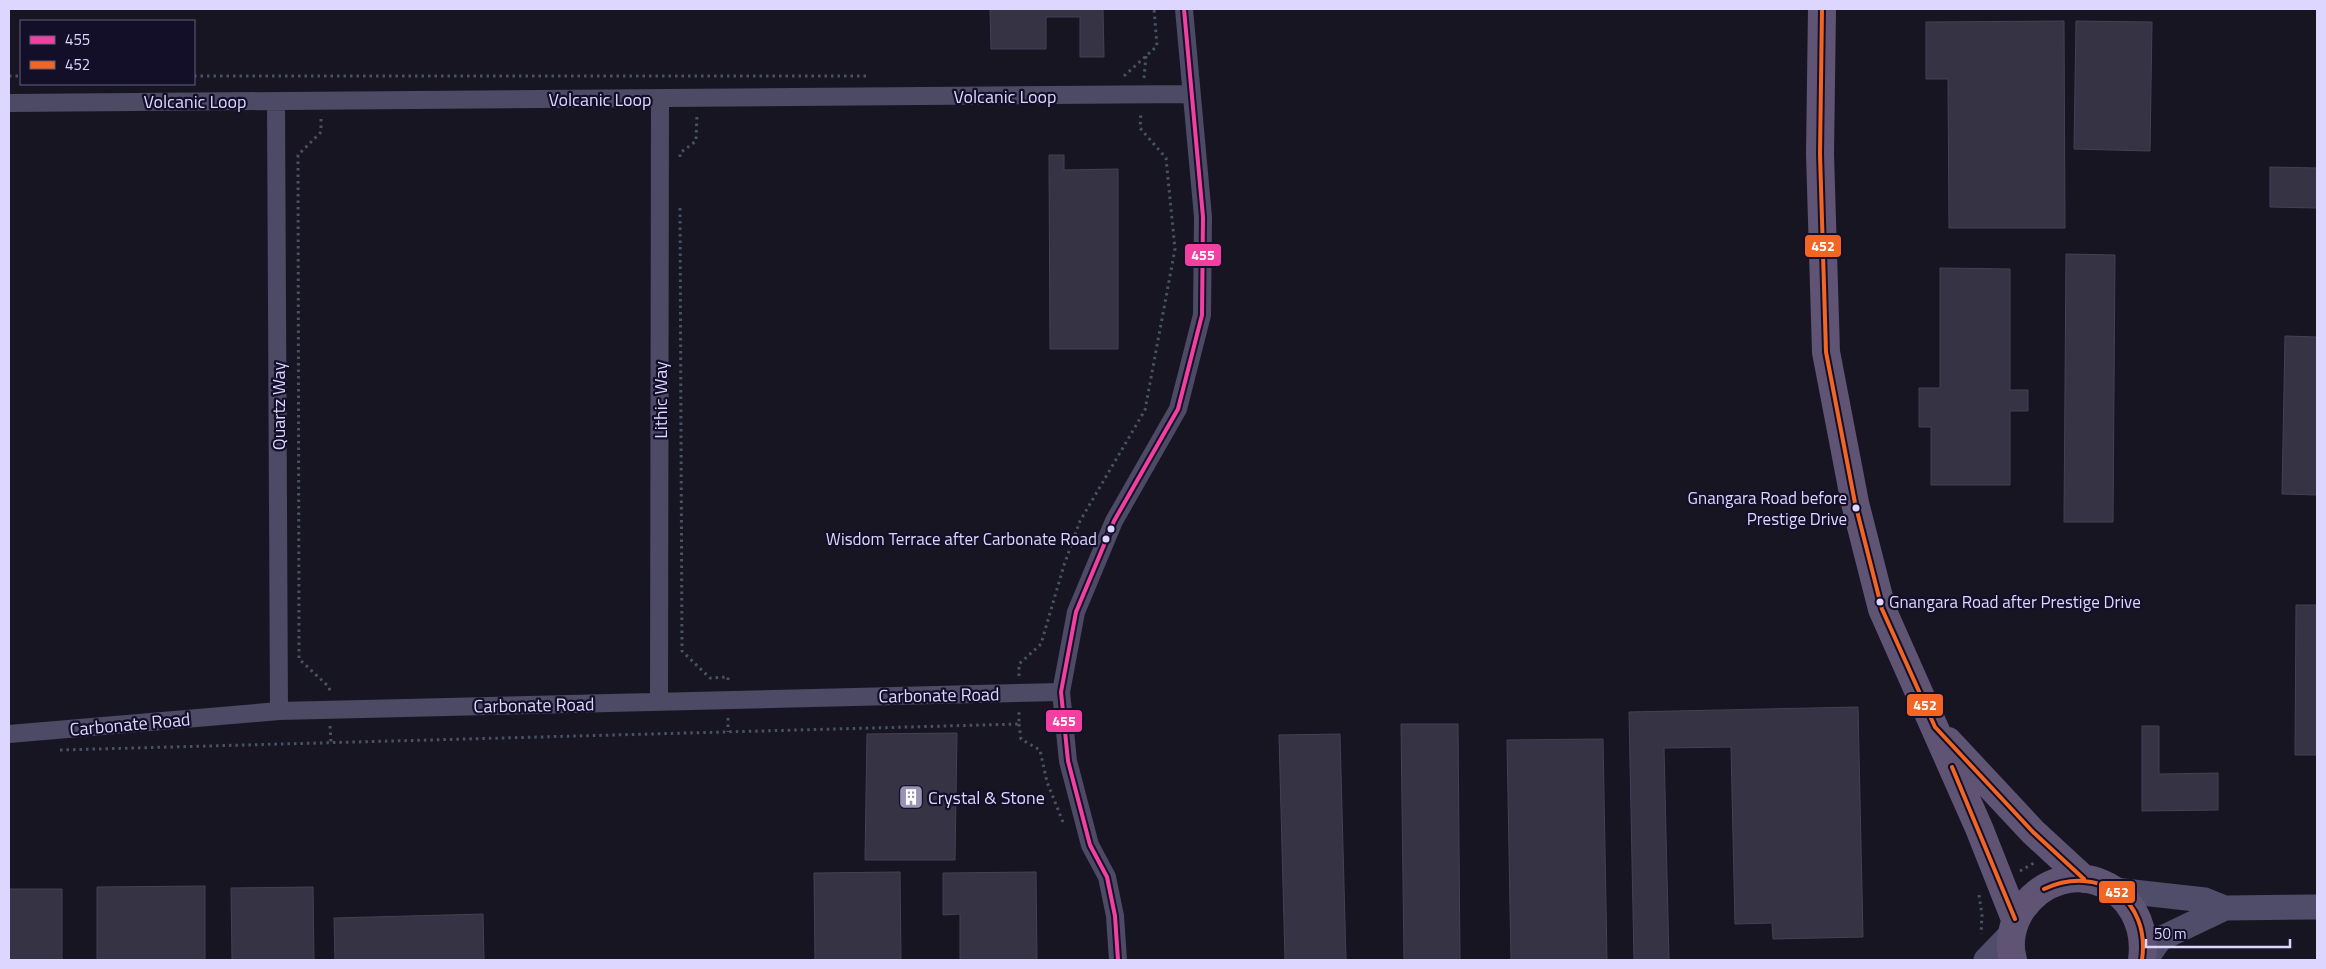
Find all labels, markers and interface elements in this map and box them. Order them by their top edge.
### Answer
legend [20,20,195,85]
text: 455 [65,28,90,51]
text: 452 [65,53,90,76]
street label: Volcanic Loop [954,83,1056,110]
street label: Volcanic Loop [549,86,651,113]
street label: Volcanic Loop [144,88,246,115]
line badge: 452 [1804,234,1842,258]
text: 452 [1811,235,1835,256]
line badge: 455 [1184,243,1222,267]
text: 455 [1191,244,1215,265]
street label: Quartz Way [265,361,292,450]
street label: Lithic Way [647,361,674,439]
place label: Gnangara Road before Prestige Drive [1688,485,1847,532]
marker: Gnangara Road before Prestige Drive [1851,503,1861,513]
unlabelled marker [1106,524,1116,534]
place label: Wisdom Terrace after Carbonate Road [826,526,1097,552]
marker: Wisdom Terrace after Carbonate Road [1101,534,1111,544]
place label: Gnangara Road after Prestige Drive [1889,589,2141,615]
marker: Gnangara Road after Prestige Drive [1875,597,1885,607]
street label: Carbonate Road [878,680,1000,710]
street label: Carbonate Road [473,690,595,720]
line badge: 452 [1906,693,1944,717]
text: 452 [1913,694,1937,715]
street label: Carbonate Road [69,705,191,743]
line badge: 455 [1045,709,1083,733]
text: 455 [1052,710,1076,731]
building icon: Crystal & Stone [898,784,924,810]
place label: Crystal & Stone [928,784,1045,811]
line badge: 452 [2098,880,2136,904]
text: 452 [2105,881,2129,902]
scale bar [2146,916,2290,948]
text: 50 m [2154,922,2187,945]

